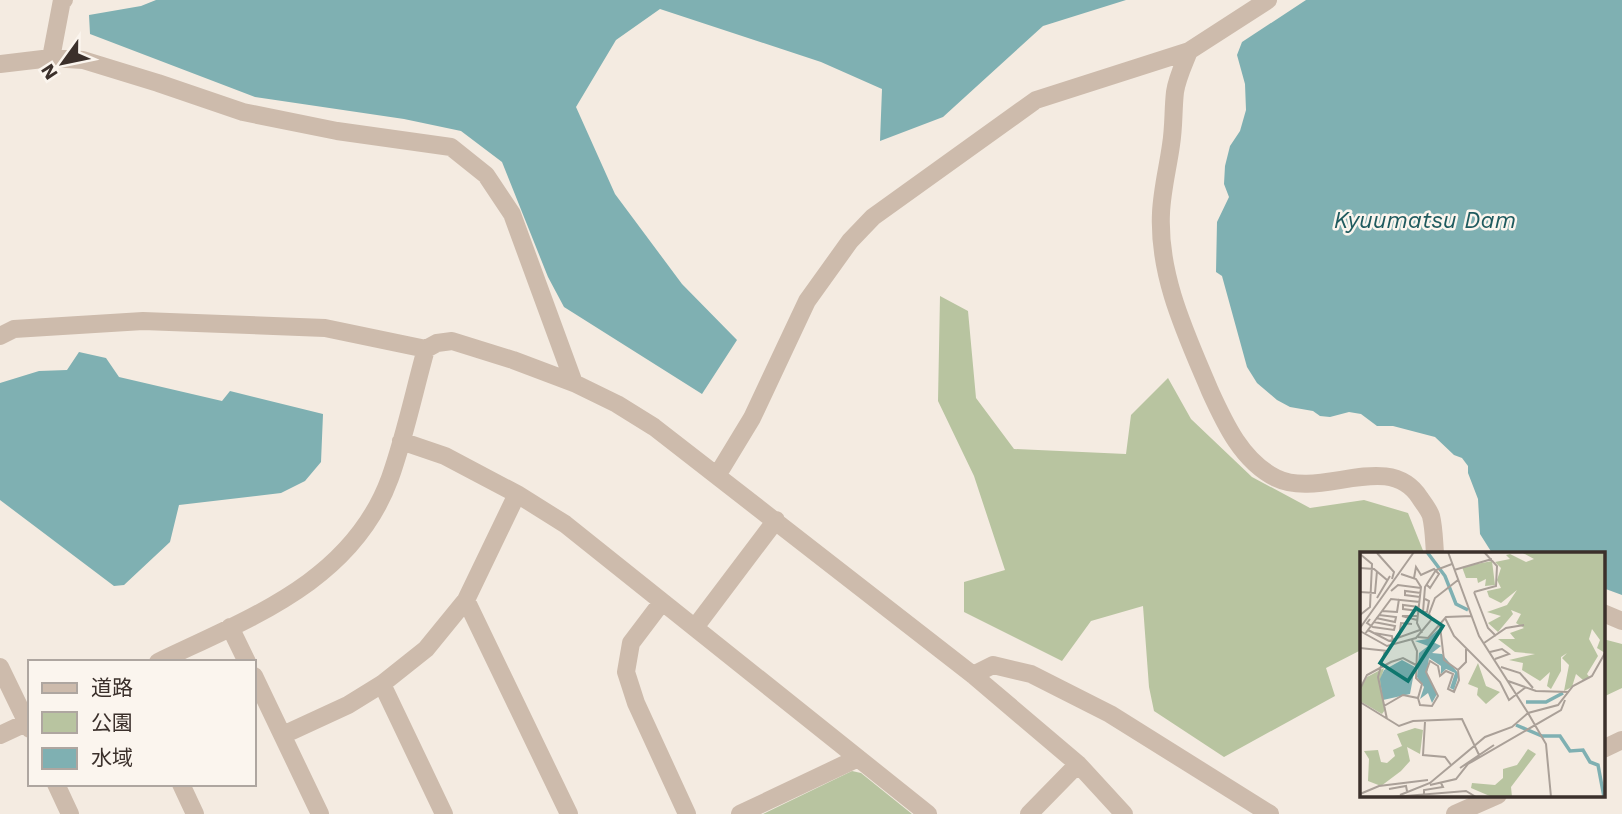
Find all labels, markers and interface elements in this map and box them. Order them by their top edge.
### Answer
north arrow [28,28,98,98]
text: N [36,60,63,84]
water label: Kyuumatsu Dam [1334,207,1516,234]
inset map [1360,552,1604,796]
legend [28,660,256,786]
text: 道路 [91,675,133,700]
text: 公園 [91,710,133,735]
text: 水域 [91,745,133,770]

